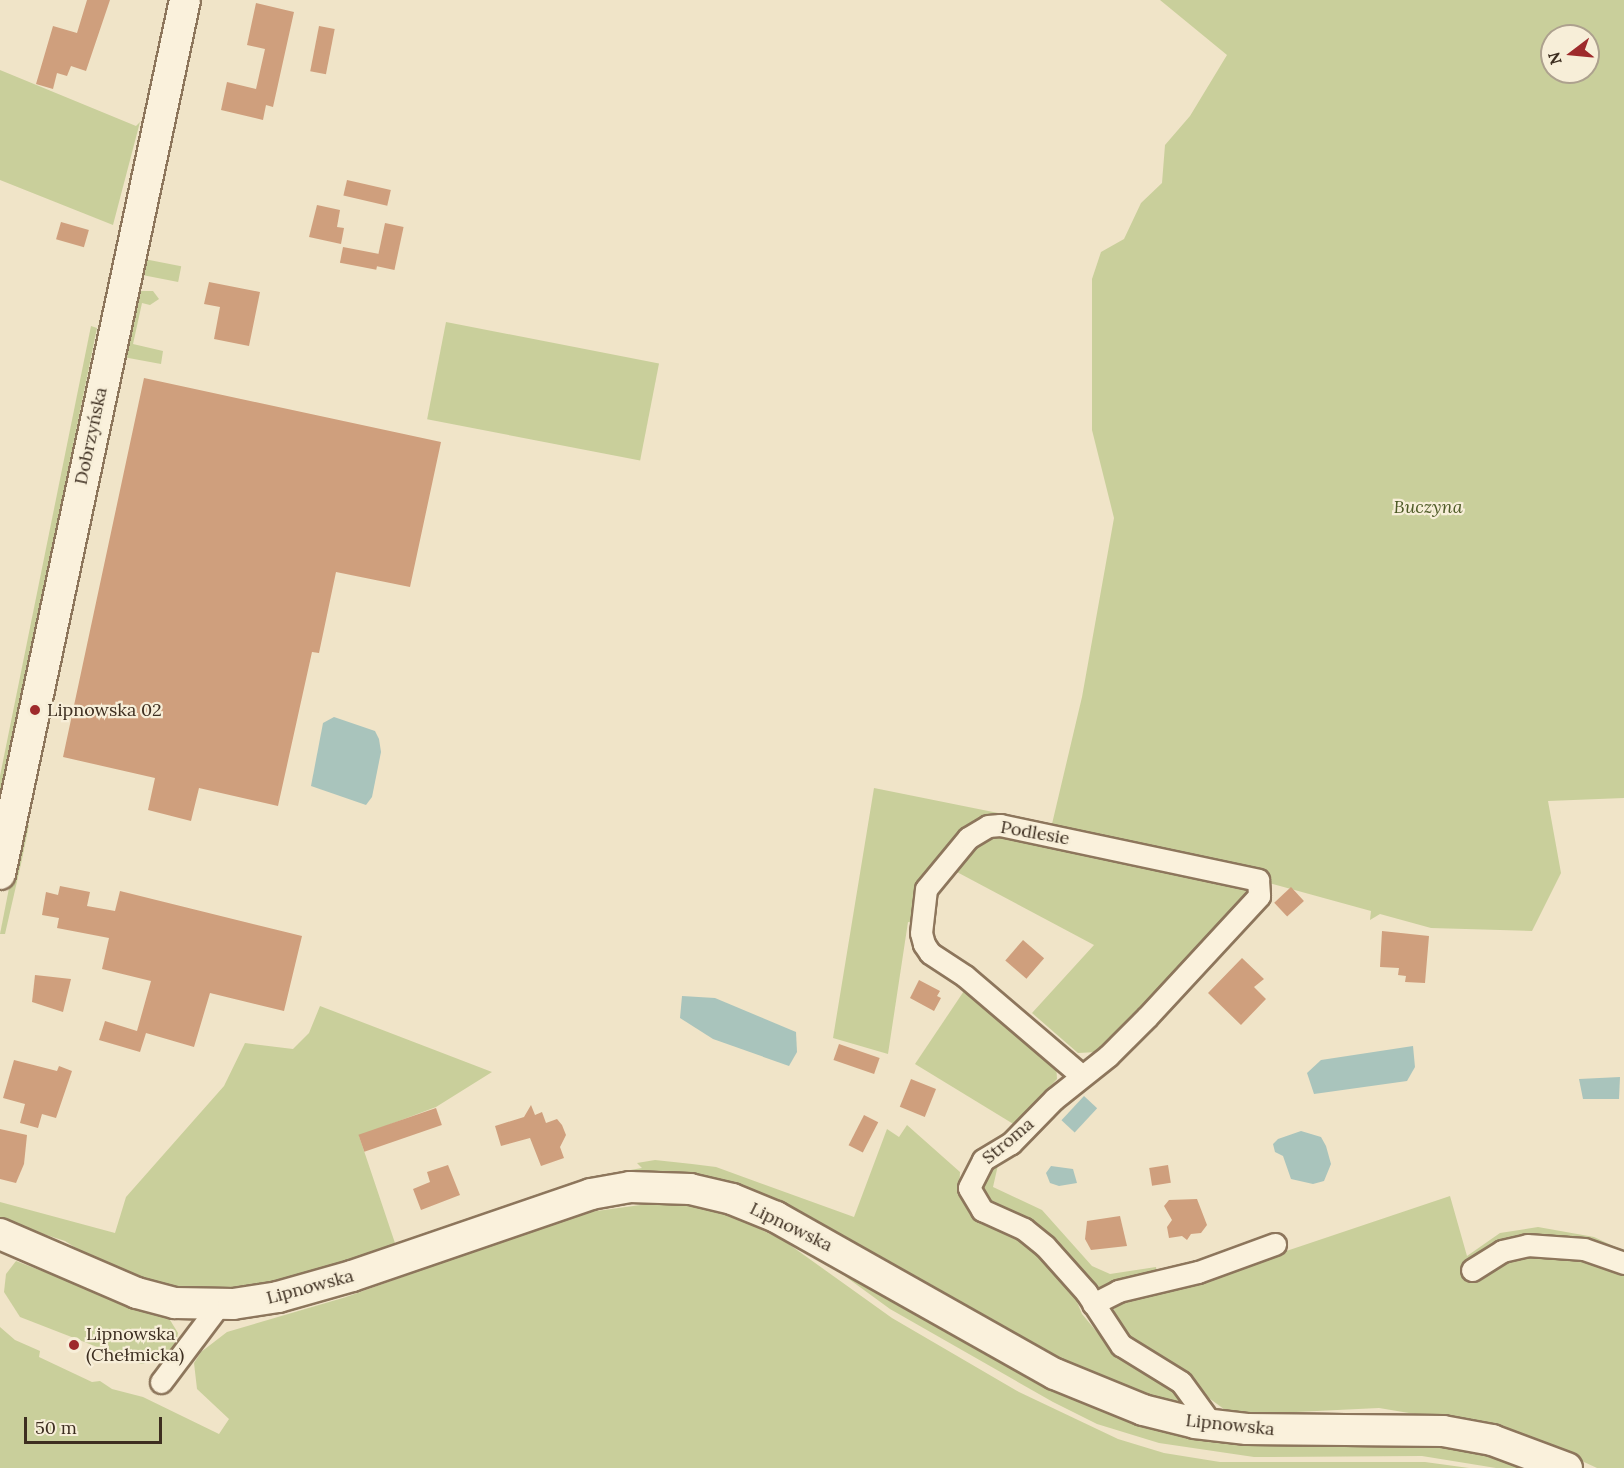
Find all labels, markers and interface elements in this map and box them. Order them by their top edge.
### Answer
north arrow [1540,24,1600,84]
text: N [1543,50,1566,67]
street label: Dobrzyńska [70,385,112,487]
park label: Buczyna [1394,496,1462,518]
place label: Lipnowska 02 [47,699,162,721]
marker: Lipnowska 02 [28,703,42,717]
street label: Podlesie [999,816,1071,850]
street label: Stroma [978,1113,1038,1169]
street label: Lipnowska [746,1198,836,1256]
street label: Lipnowska [264,1265,356,1309]
place label: Lipnowska (Chełmicka) [86,1324,184,1366]
marker: Lipnowska (Chełmicka) [67,1338,81,1352]
scale bar [27,1405,165,1443]
street label: Lipnowska [1185,1410,1275,1440]
text: 50 m [35,1416,77,1439]

